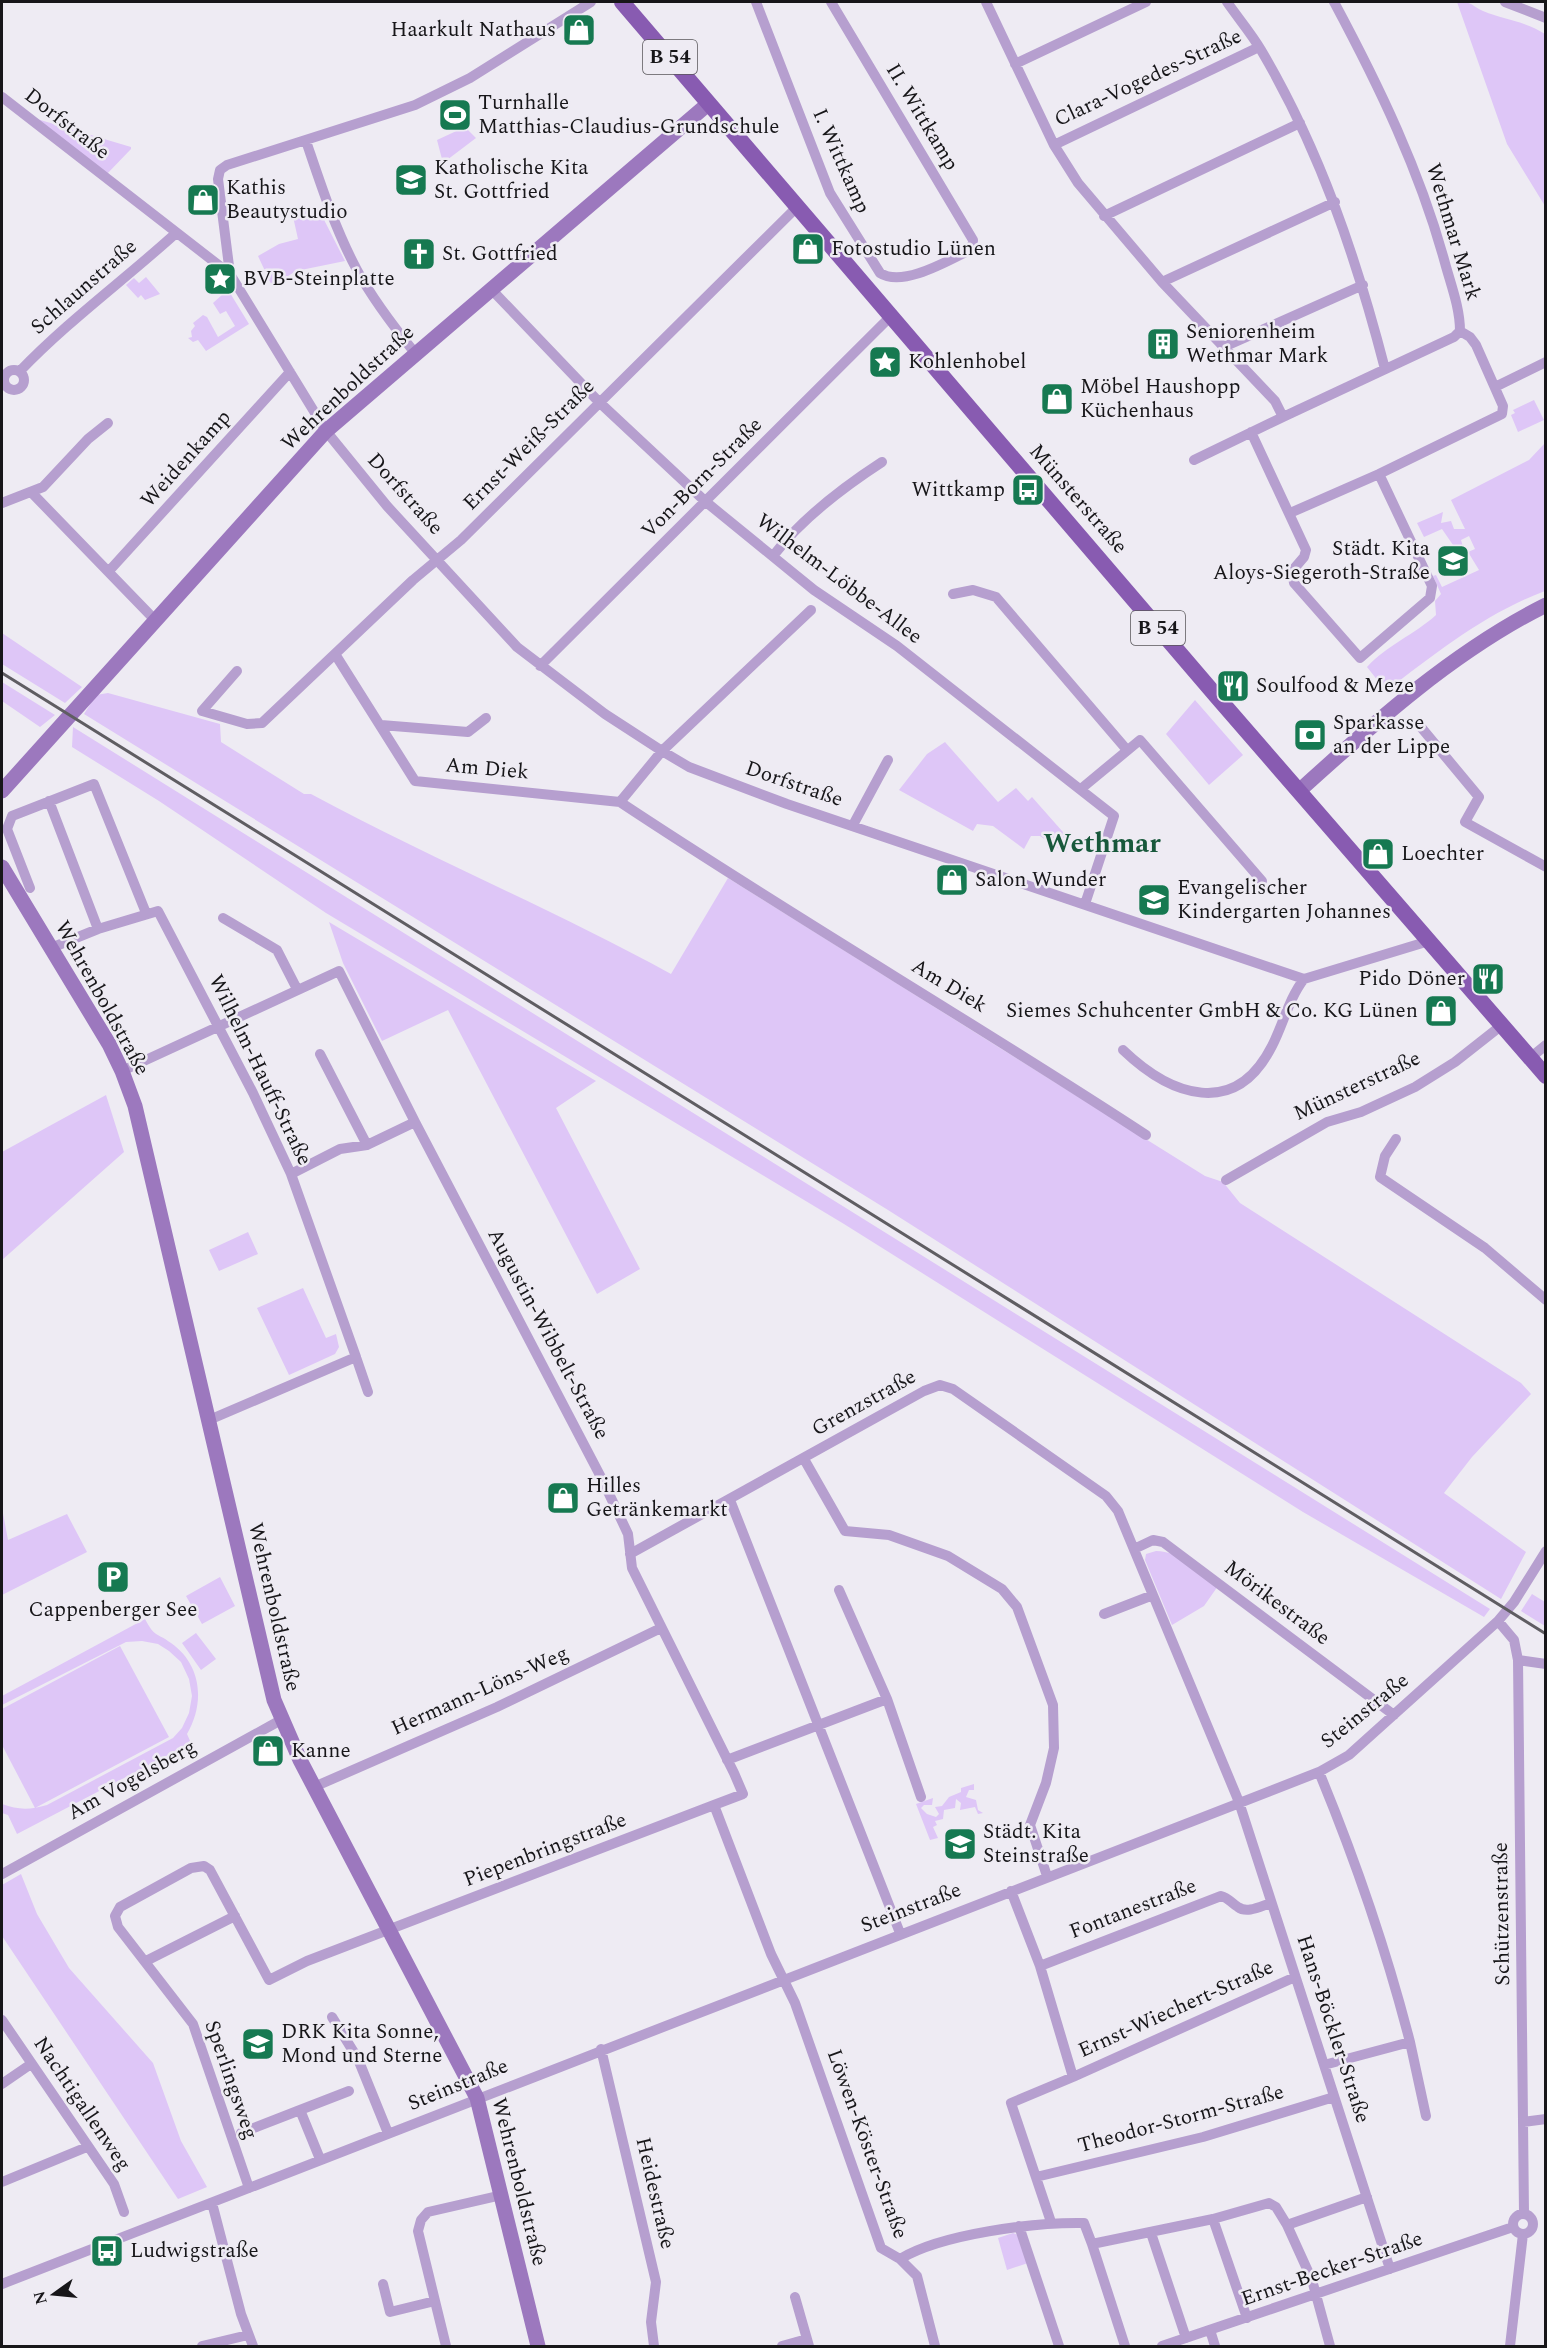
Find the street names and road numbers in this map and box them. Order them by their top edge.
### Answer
street label: Clara-Vogedes-Straße [1049,20,1247,136]
road number: B 54 [643,40,697,74]
street label: II. Wittkamp [877,57,967,177]
street label: Dorfstraße [17,80,117,168]
street label: I. Wittkamp [804,103,878,219]
street label: Wethmar Mark [1417,159,1489,305]
street label: Schlaunstraße [24,231,144,343]
street label: Wehrenboldstraße [274,318,422,458]
street label: Ernst-Weiß-Straße [456,372,602,518]
street label: Weidenkamp [133,403,239,515]
street label: Von-Born-Straße [634,410,770,546]
street label: Münsterstraße [1021,437,1135,561]
street label: Dorfstraße [359,446,451,542]
street label: Wilhelm-Löbbe-Allee [749,506,929,652]
road number: B 54 [1131,611,1185,645]
street label: Am Diek [444,749,530,789]
street label: Dorfstraße [741,752,847,816]
street label: Wehrenboldstraße [46,915,158,1081]
street label: Am Diek [905,951,993,1021]
street label: Wilhelm-Hauff-Straße [200,969,320,1171]
street label: Münsterstraße [1288,1043,1426,1129]
street label: Augustin-Wibbelt-Straße [479,1223,617,1445]
street label: Grenzstraße [806,1361,922,1445]
street label: Wehrenboldstraße [239,1519,309,1695]
street label: Mörikestraße [1217,1552,1337,1654]
street label: Hermann-Löns-Weg [386,1637,574,1745]
street label: Steinstraße [1314,1665,1416,1757]
street label: Am Vogelsberg [62,1731,202,1829]
street label: Piepenbringstraße [459,1804,631,1896]
street label: Schützenstraße [1485,1842,1519,1986]
street label: Fontanestraße [1065,1870,1201,1948]
street label: Steinstraße [856,1874,966,1942]
street label: Hans-Böckler-Straße [1287,1931,1379,2127]
street label: Ernst-Wiechert-Straße [1073,1951,1279,2067]
street label: Sperlingsweg [196,2016,266,2144]
street label: Nachtigallenweg [25,2030,139,2178]
street label: Löwen-Köster-Straße [818,2045,916,2243]
street label: Steinstraße [403,2050,513,2120]
street label: Theodor-Storm-Straße [1074,2076,1288,2162]
street label: Wehrenboldstraße [483,2095,555,2269]
street label: Heidestraße [627,2134,683,2252]
street label: Ernst-Becker-Straße [1237,2223,1427,2315]

